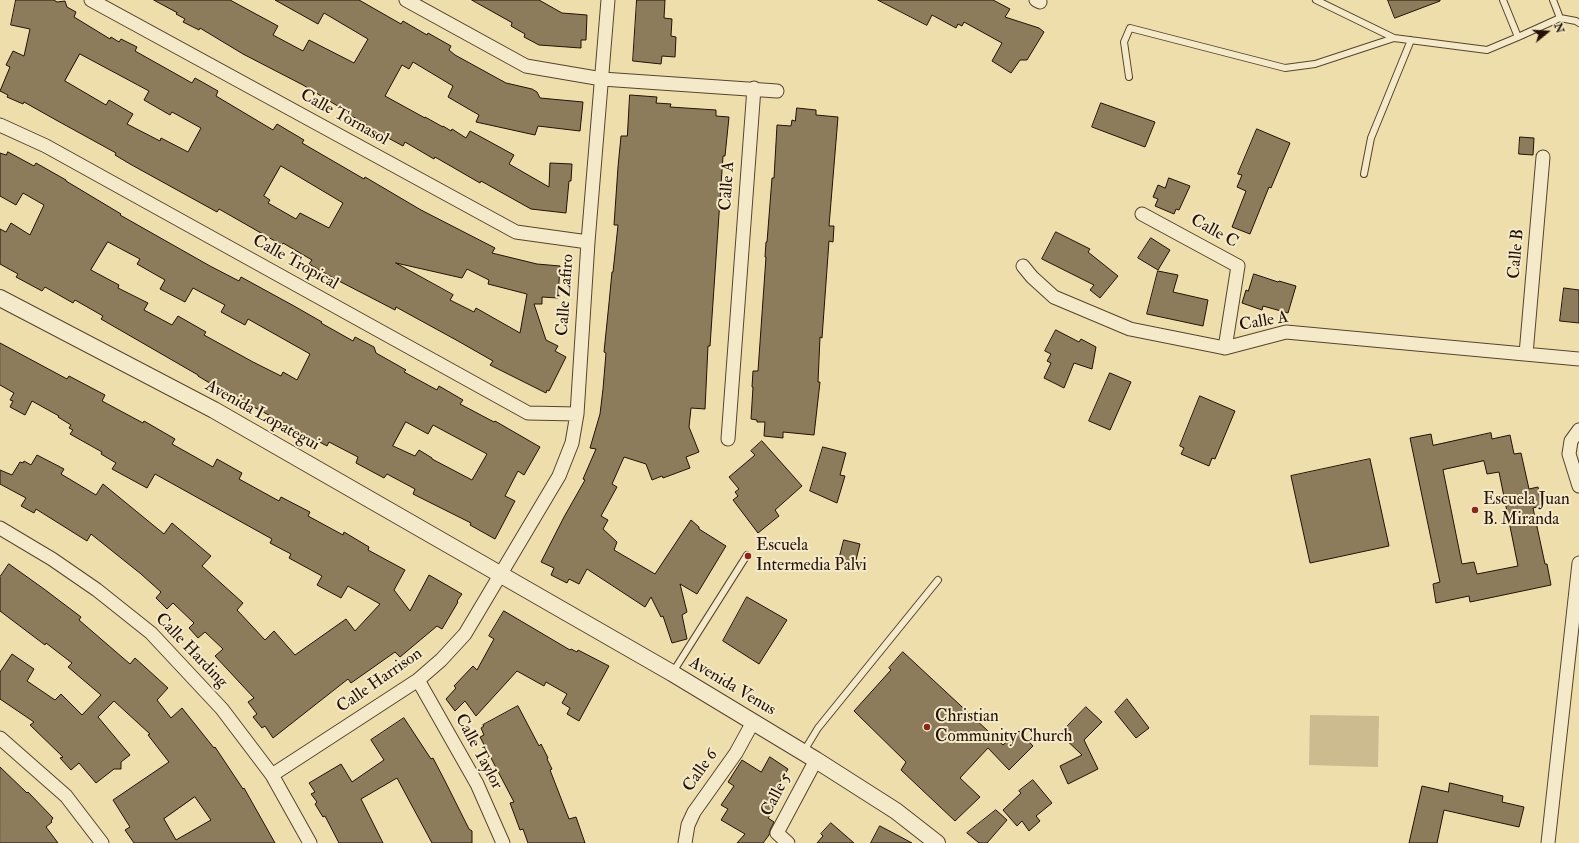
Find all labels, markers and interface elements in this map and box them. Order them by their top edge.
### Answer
north arrow [1527,12,1567,52]
text: N [1551,21,1567,35]
street label: Calle Tornasol [296,85,392,151]
street label: Calle A [716,161,740,211]
street label: Calle C [1187,211,1241,253]
street label: Calle B [1505,228,1529,280]
street label: Calle Tropical [248,231,342,295]
street label: Calle Zafiro [553,253,579,337]
street label: Calle A [1238,308,1290,336]
street label: Avenida Lopategui [201,376,323,456]
place label: Escuela Juan B. Miranda [1483,490,1570,530]
marker: Escuela Juan B. Miranda [1470,505,1480,515]
place label: Escuela Intermedia Palvi [756,536,867,576]
marker: Escuela Intermedia Palvi [743,551,753,561]
street label: Calle Harding [150,609,232,693]
street label: Calle Harrison [333,644,427,718]
street label: Avenida Venus [685,653,779,721]
place label: Christian Community Church [935,707,1072,747]
street label: Calle Taylor [450,711,506,793]
marker: Christian Community Church [922,722,932,732]
street label: Calle 6 [679,746,723,796]
street label: Calle 5 [757,770,797,820]

